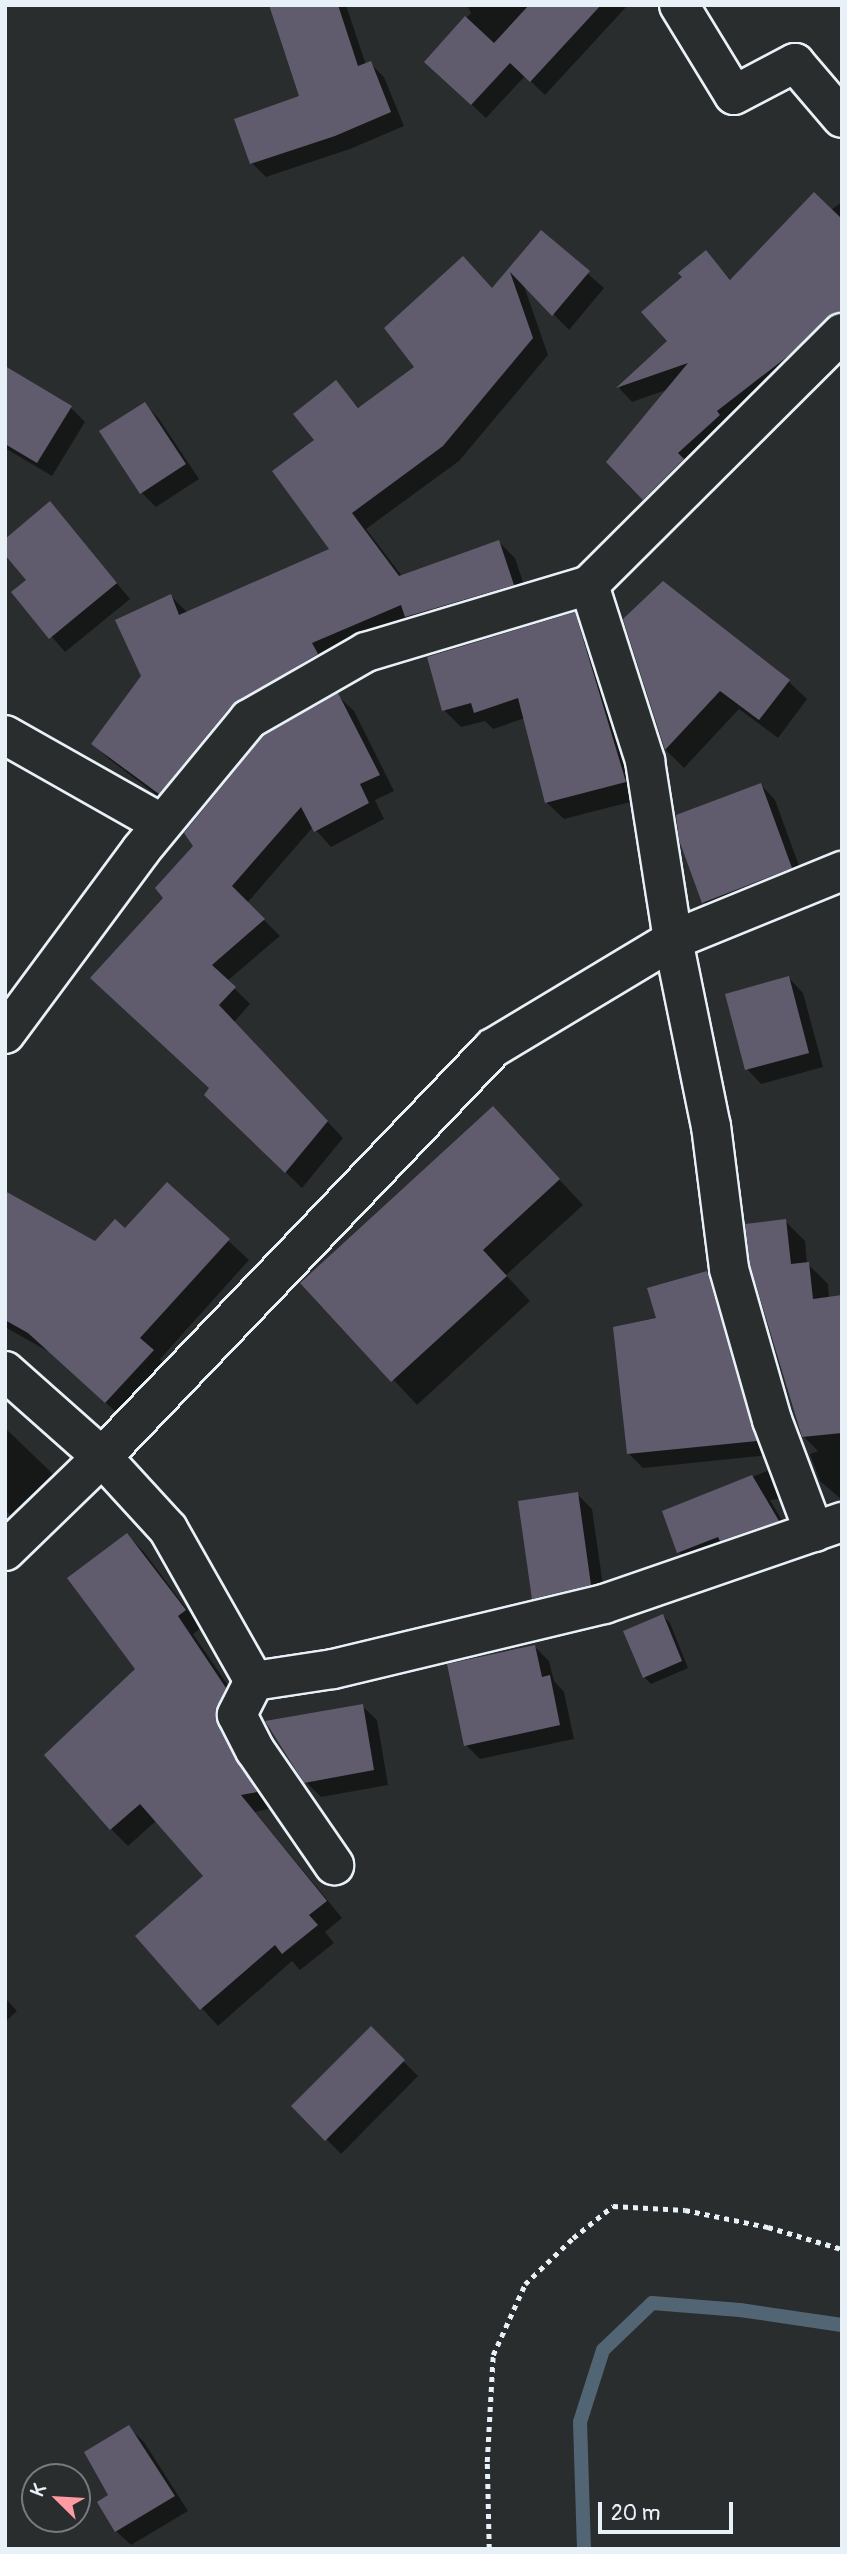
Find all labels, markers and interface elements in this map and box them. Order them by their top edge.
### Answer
north arrow [21,2463,91,2533]
text: K [25,2480,52,2500]
scale bar [602,2488,737,2532]
text: 20 m [611,2500,660,2527]

